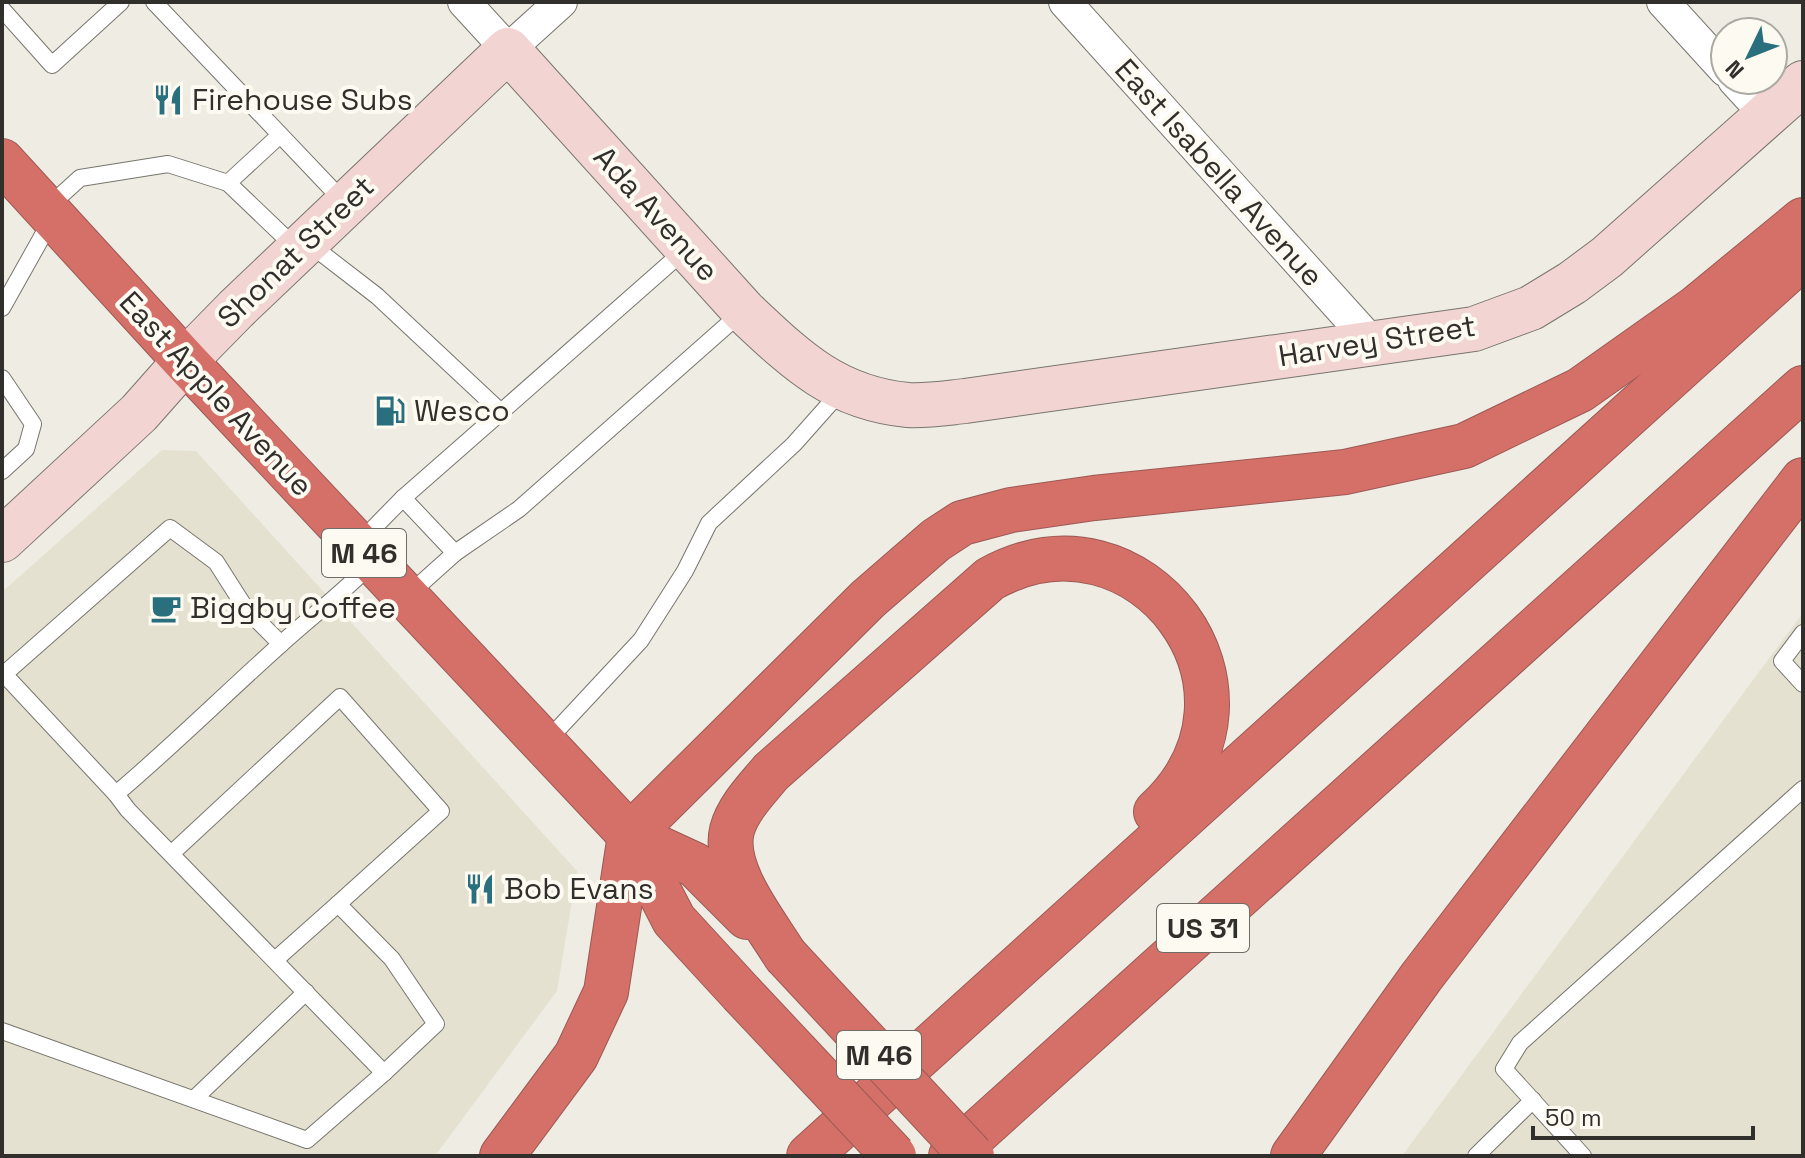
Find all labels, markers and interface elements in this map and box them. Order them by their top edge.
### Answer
north arrow [1709,16,1789,96]
street label: East Isabella Avenue [1107,51,1332,295]
text: N [1719,55,1750,85]
place label: Firehouse Subs [192,80,413,119]
restaurant icon: Firehouse Subs [151,83,185,117]
street label: Ada Avenue [585,138,727,289]
street label: Shonat Street [209,167,382,336]
street label: East Apple Avenue [111,283,322,504]
street label: Harvey Street [1275,306,1478,375]
place label: Wesco [414,391,510,430]
fuel station icon: Wesco [373,394,407,428]
road number: M 46 [322,529,406,577]
place label: Biggby Coffee [190,588,396,627]
cafe icon: Biggby Coffee [149,591,183,625]
place label: Bob Evans [504,869,653,908]
restaurant icon: Bob Evans [463,872,497,906]
road number: US 31 [1157,904,1249,952]
road number: M 46 [837,1031,921,1079]
scale bar [1533,1090,1753,1140]
text: 50 m [1545,1102,1602,1133]

